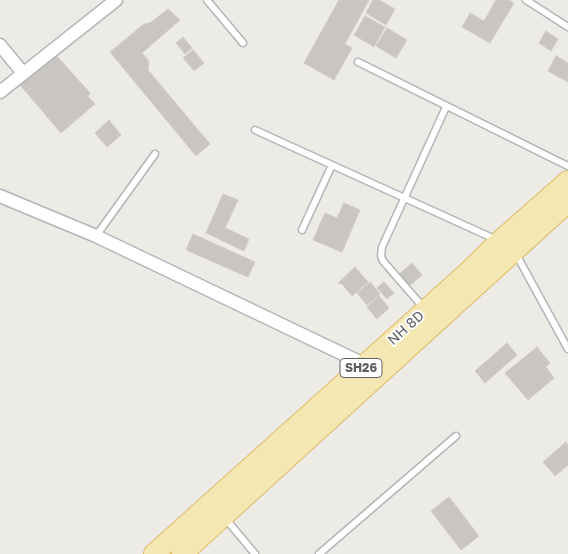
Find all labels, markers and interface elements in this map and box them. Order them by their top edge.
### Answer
street label: NH 8D [384,307,428,349]
road number: SH26 [340,358,382,378]

